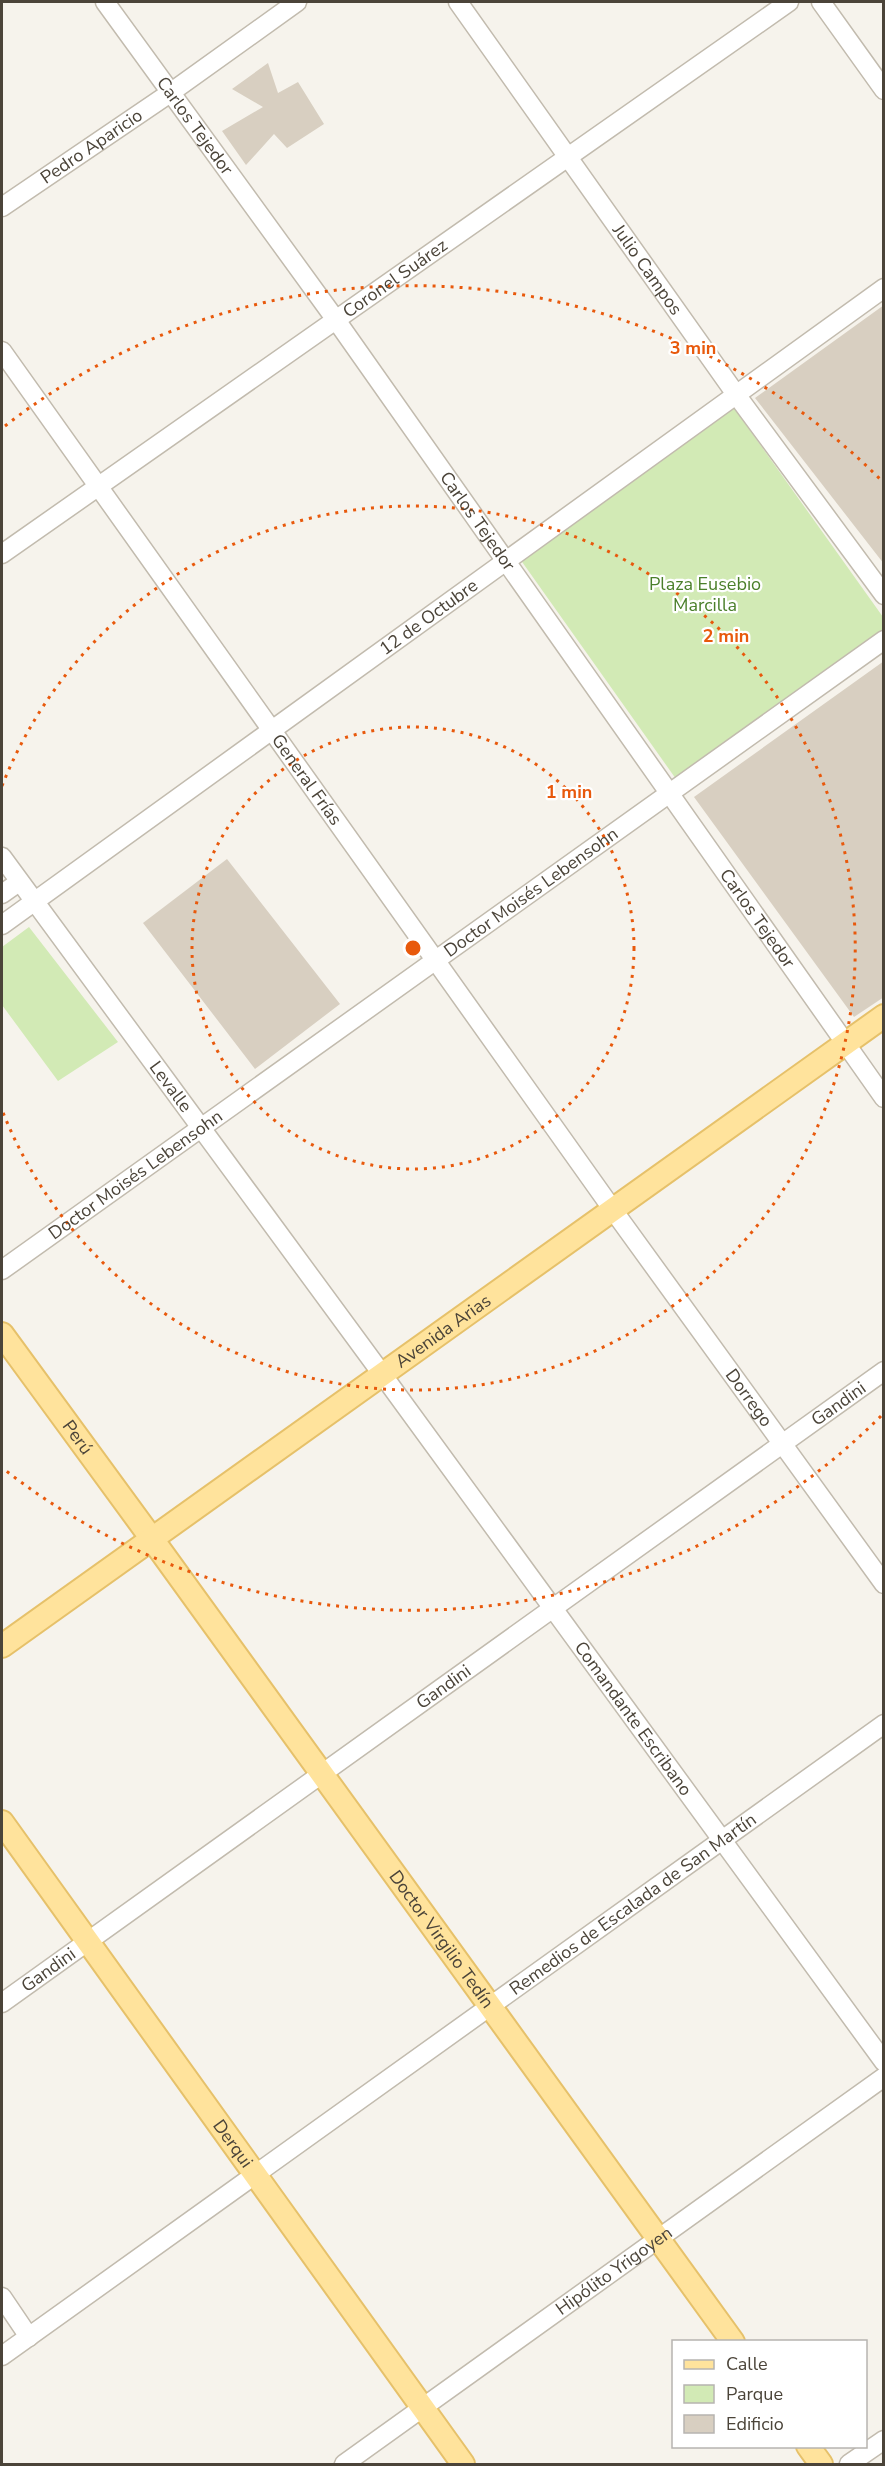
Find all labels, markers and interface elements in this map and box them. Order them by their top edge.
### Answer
street label: Carlos Tejedor [151,72,239,180]
street label: Pedro Aparicio [36,103,147,190]
street label: Julio Campos [607,219,688,320]
street label: Coronel Suárez [338,233,452,323]
text: 3 min [670,336,716,360]
street label: Carlos Tejedor [434,467,521,576]
park label: Plaza Eusebio Marcilla [649,572,761,617]
street label: 12 de Octubre [374,573,482,661]
text: 2 min [703,624,749,648]
street label: General Frías [266,729,348,830]
text: 1 min [546,780,592,804]
street label: Doctor Moisés Lebensohn [439,822,623,963]
street label: Carlos Tejedor [714,864,801,973]
centre of rings [403,938,423,958]
street label: Levalle [144,1056,198,1117]
street label: Doctor Moisés Lebensohn [43,1104,227,1245]
street label: Avenida Arias [390,1289,496,1373]
street label: Dorrego [720,1364,778,1432]
street label: Gandini [806,1376,871,1431]
street label: Perú [57,1415,98,1459]
street label: Comandante Escribano [569,1636,698,1801]
street label: Gandini [411,1659,476,1715]
street label: Remedios de Escalada de San Martín [505,1807,761,2001]
street label: Doctor Virgilio Tedín [384,1865,500,2013]
street label: Gandini [16,1942,81,1998]
street label: Derqui [207,2115,258,2173]
street label: Hipólito Yrigoyen [551,2221,677,2321]
legend [672,2340,867,2448]
text: Calle [726,2352,768,2376]
text: Parque [726,2382,783,2406]
text: Edificio [726,2412,784,2436]

